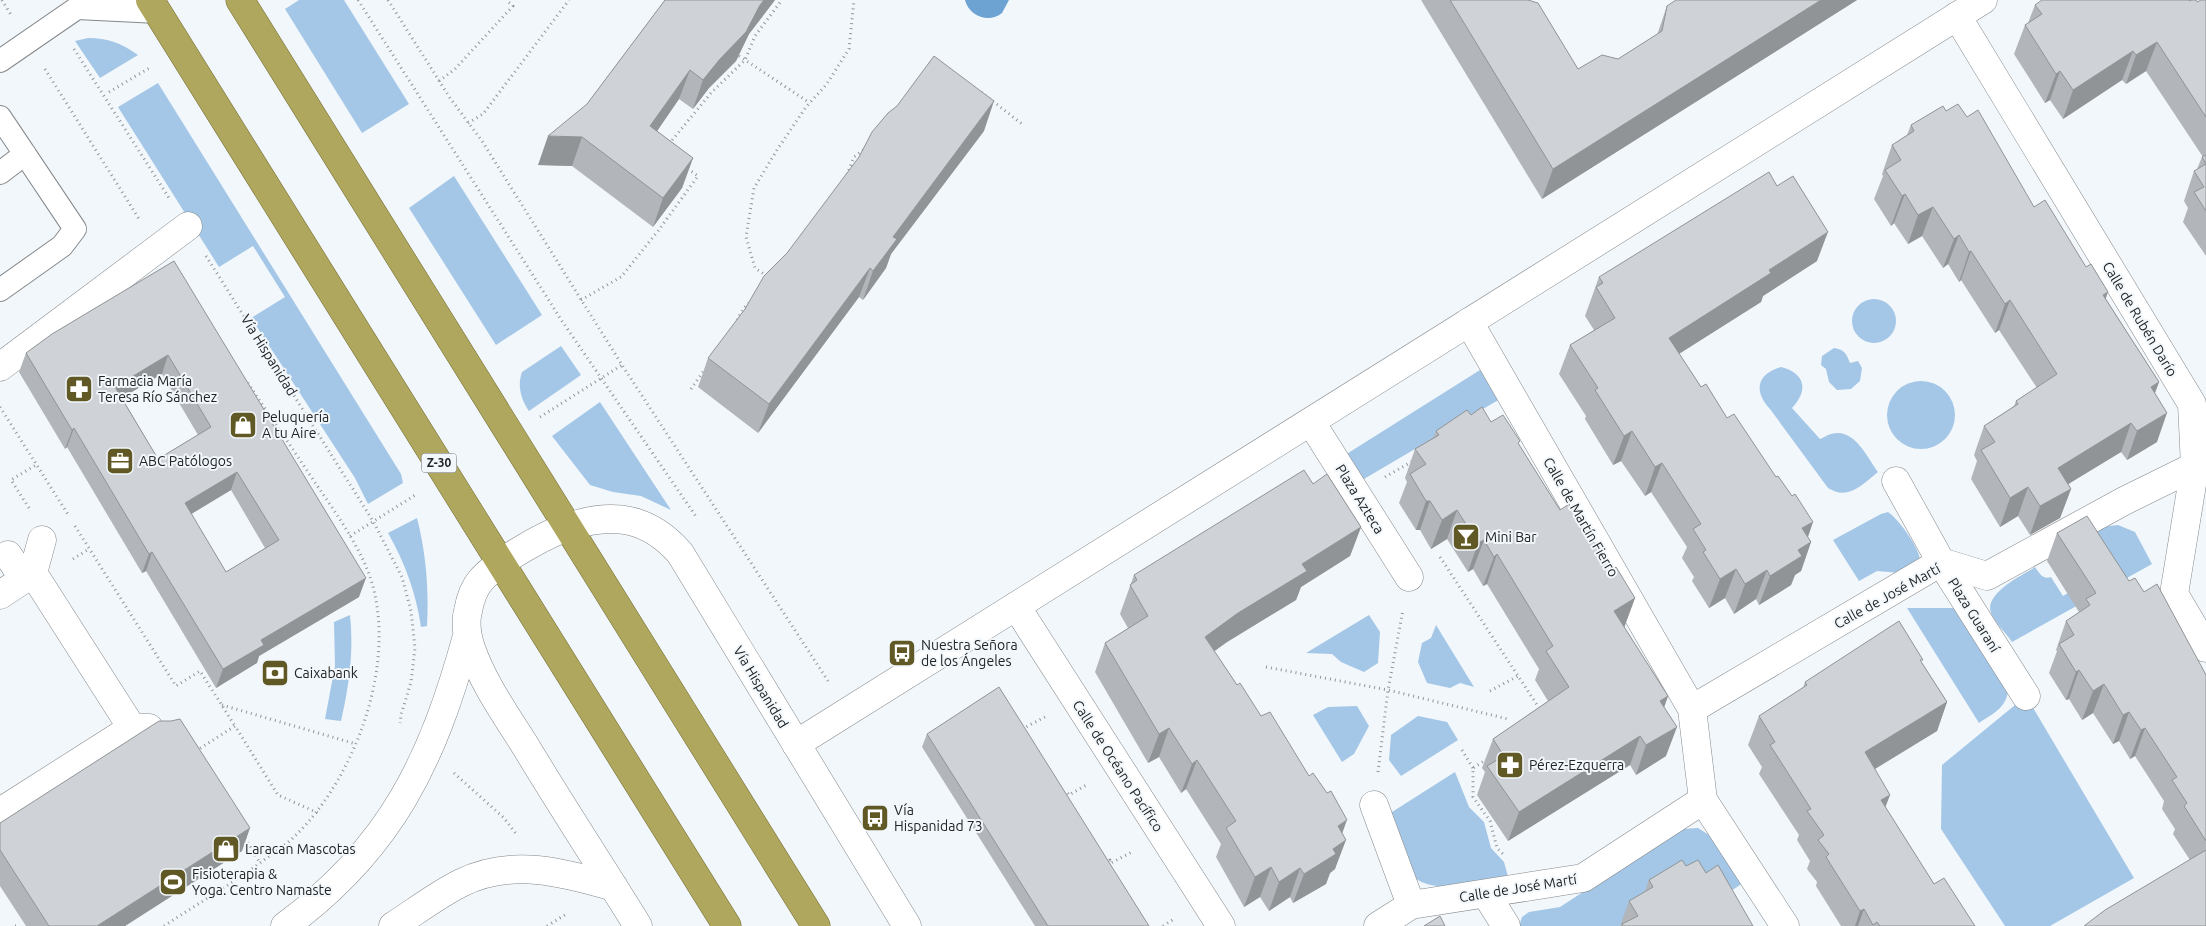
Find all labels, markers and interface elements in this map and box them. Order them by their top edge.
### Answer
street label: Calle de Rubén Darío [2099,259,2181,379]
street label: Vía Hispanidad [238,311,300,399]
place label: Farmacia María Teresa Río Sánchez [98,373,217,405]
pharmacy icon: Farmacia María Teresa Río Sánchez [64,374,94,404]
place label: Peluquería A tu Aire [262,409,329,441]
shop icon: Peluquería A tu Aire [228,410,258,440]
office icon: ABC Patólogos [105,446,135,476]
place label: ABC Patólogos [139,453,232,469]
road number: Z-30 [422,453,456,472]
street label: Calle de Martín Fierro [1540,454,1622,580]
street label: Plaza Azteca [1332,461,1388,537]
bar icon: Mini Bar [1451,522,1481,552]
place label: Mini Bar [1485,529,1537,545]
street label: Calle de José Martí [1831,560,1943,632]
street label: Plaza Guaraní [1945,575,2003,656]
place label: Nuestra Señora de los Ángeles [921,637,1018,669]
bus stop icon: Nuestra Señora de los Ángeles [887,638,917,668]
street label: Vía Hispanidad [730,643,792,731]
bank icon: Caixabank [260,658,290,688]
place label: Caixabank [294,665,358,681]
street label: Calle de Océano Pacífico [1069,697,1167,835]
pharmacy icon: Pérez-Ezquerra [1495,750,1525,780]
place label: Pérez-Ezquerra [1529,757,1624,773]
place label: Vía Hispanidad 73 [894,802,983,834]
bus stop icon: Vía Hispanidad 73 [860,803,890,833]
shop icon: Laracan Mascotas [211,834,241,864]
place label: Laracan Mascotas [245,841,356,857]
place label: Fisioterapia & Yoga. Centro Namaste [192,866,332,898]
sports icon: Fisioterapia & Yoga. Centro Namaste [158,867,188,897]
street label: Calle de José Martí [1458,871,1579,905]

